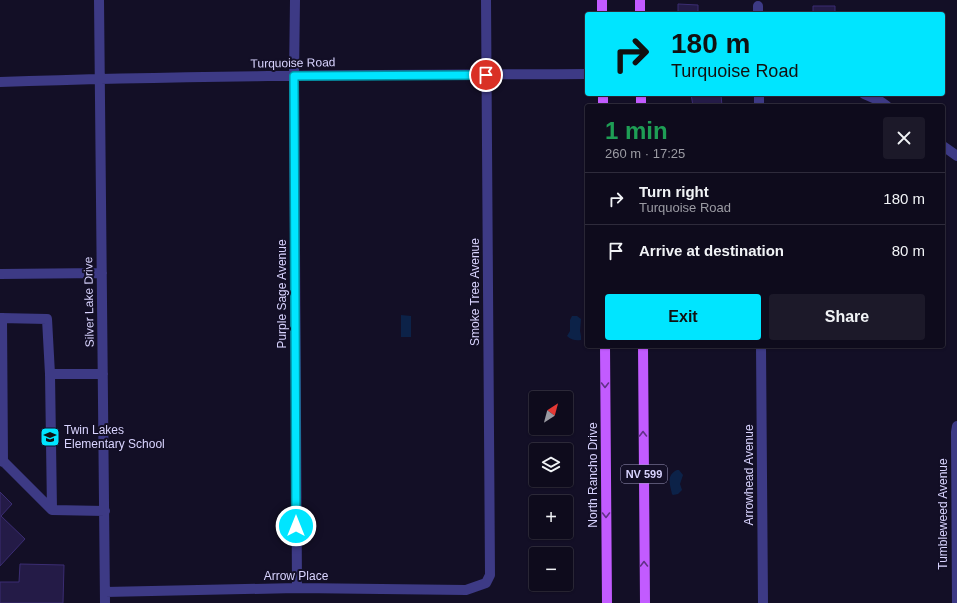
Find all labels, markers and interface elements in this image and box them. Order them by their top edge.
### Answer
icon: right [605,28,657,80]
text: 180 m [671,28,750,59]
street label: Turquoise Road [250,55,336,71]
pin [469,58,503,92]
text: Turquoise Road [671,61,798,81]
icon: arrive [475,64,497,86]
text: 1 min [605,117,668,144]
button: close [883,117,925,159]
text: 260 m · 17:25 [605,146,685,161]
text: Turn right [639,183,709,200]
icon: right [605,188,627,210]
text: 180 m [883,190,925,207]
text: Turquoise Road [639,200,731,215]
street label: Smoke Tree Avenue [468,238,482,346]
street label: Purple Sage Avenue [275,239,289,349]
icon: arrive [605,240,627,262]
text: Arrive at destination [639,242,784,259]
text: 80 m [892,242,925,259]
street label: Silver Lake Drive [81,256,97,347]
button: Exit [605,294,761,340]
button: Share [769,294,925,340]
one-way arrow [601,382,609,388]
north arrow [529,391,573,435]
map controls [529,391,573,591]
street label: North Rancho Drive [586,422,600,528]
place label: Twin Lakes Elementary School [64,423,165,451]
street label: Arrowhead Avenue [742,424,756,526]
school or university icon: Twin Lakes Elementary School [39,426,61,448]
one-way arrow [639,431,647,437]
button: layers [529,443,573,487]
street label: Tumbleweed Avenue [936,458,950,570]
road number: NV 599 [621,465,667,483]
button: + [529,495,573,539]
position arrow [275,505,317,547]
one-way arrow [602,512,610,518]
button: − [529,547,573,591]
one-way arrow [640,561,649,567]
street label: Arrow Place [264,569,329,583]

